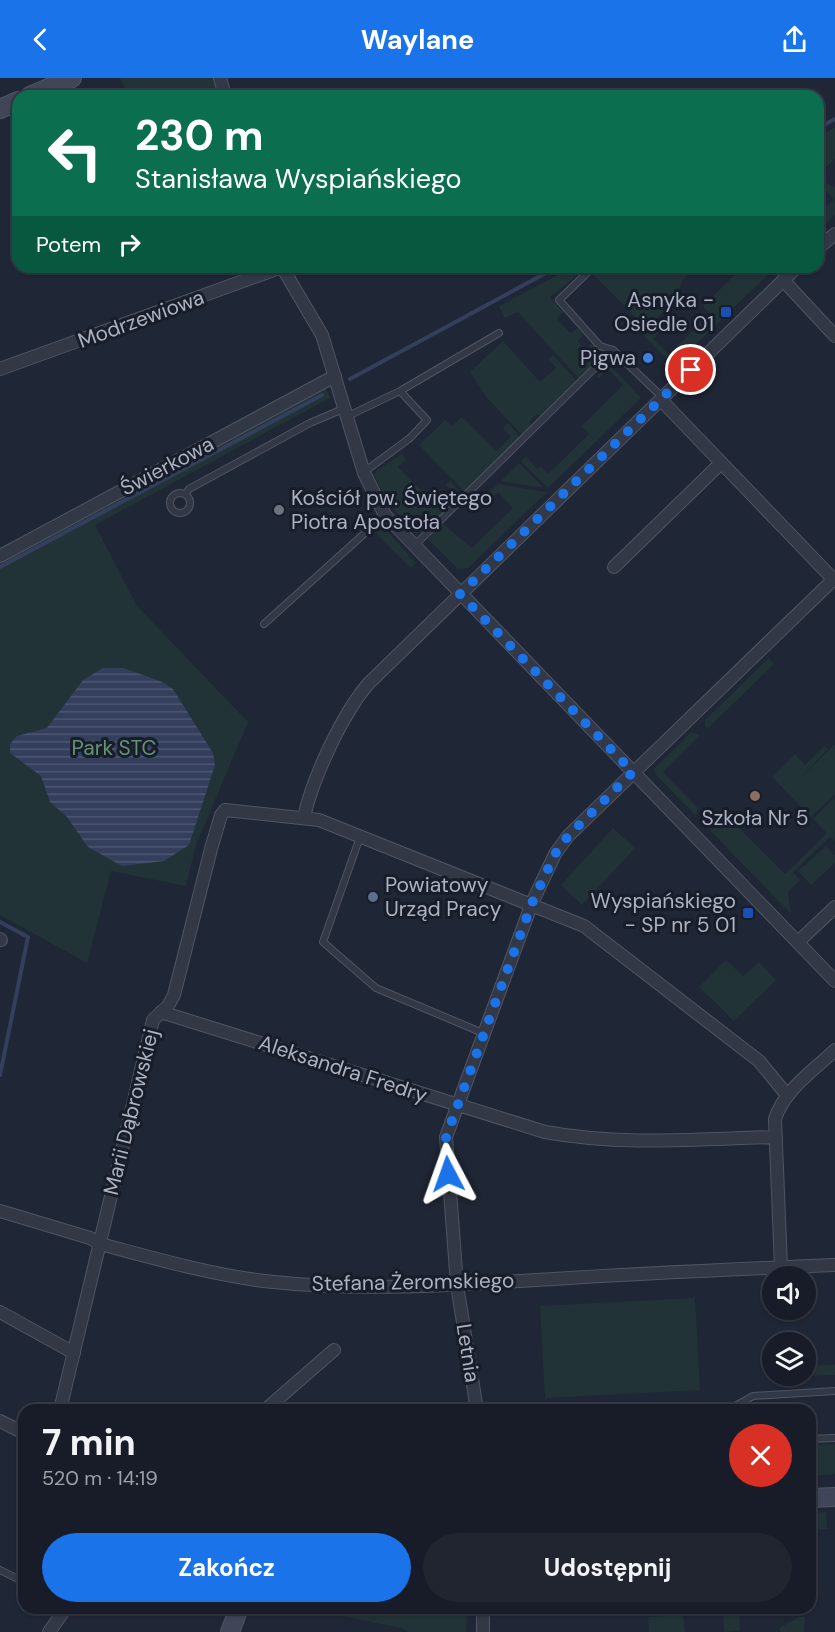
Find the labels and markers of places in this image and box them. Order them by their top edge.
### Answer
place label: Asnyka - Osiedle 01 [614,286,714,338]
marker: Asnyka - Osiedle 01 [719,305,733,319]
place label: Pigwa [580,344,636,372]
pin [665,344,716,395]
marker: Pigwa [641,351,655,365]
place label: Kościół pw. Świętego Piotra Apostoła [291,484,492,536]
marker: Kościół pw. Świętego Piotra Apostoła [272,503,286,517]
marker: Szkoła Nr 5 [748,789,762,803]
place label: Szkoła Nr 5 [701,804,809,832]
place label: Powiatowy Urząd Pracy [385,871,502,923]
place label: Wyspiańskiego - SP nr 5 01 [591,887,736,939]
marker: Powiatowy Urząd Pracy [366,890,380,904]
marker: Wyspiańskiego - SP nr 5 01 [741,906,755,920]

